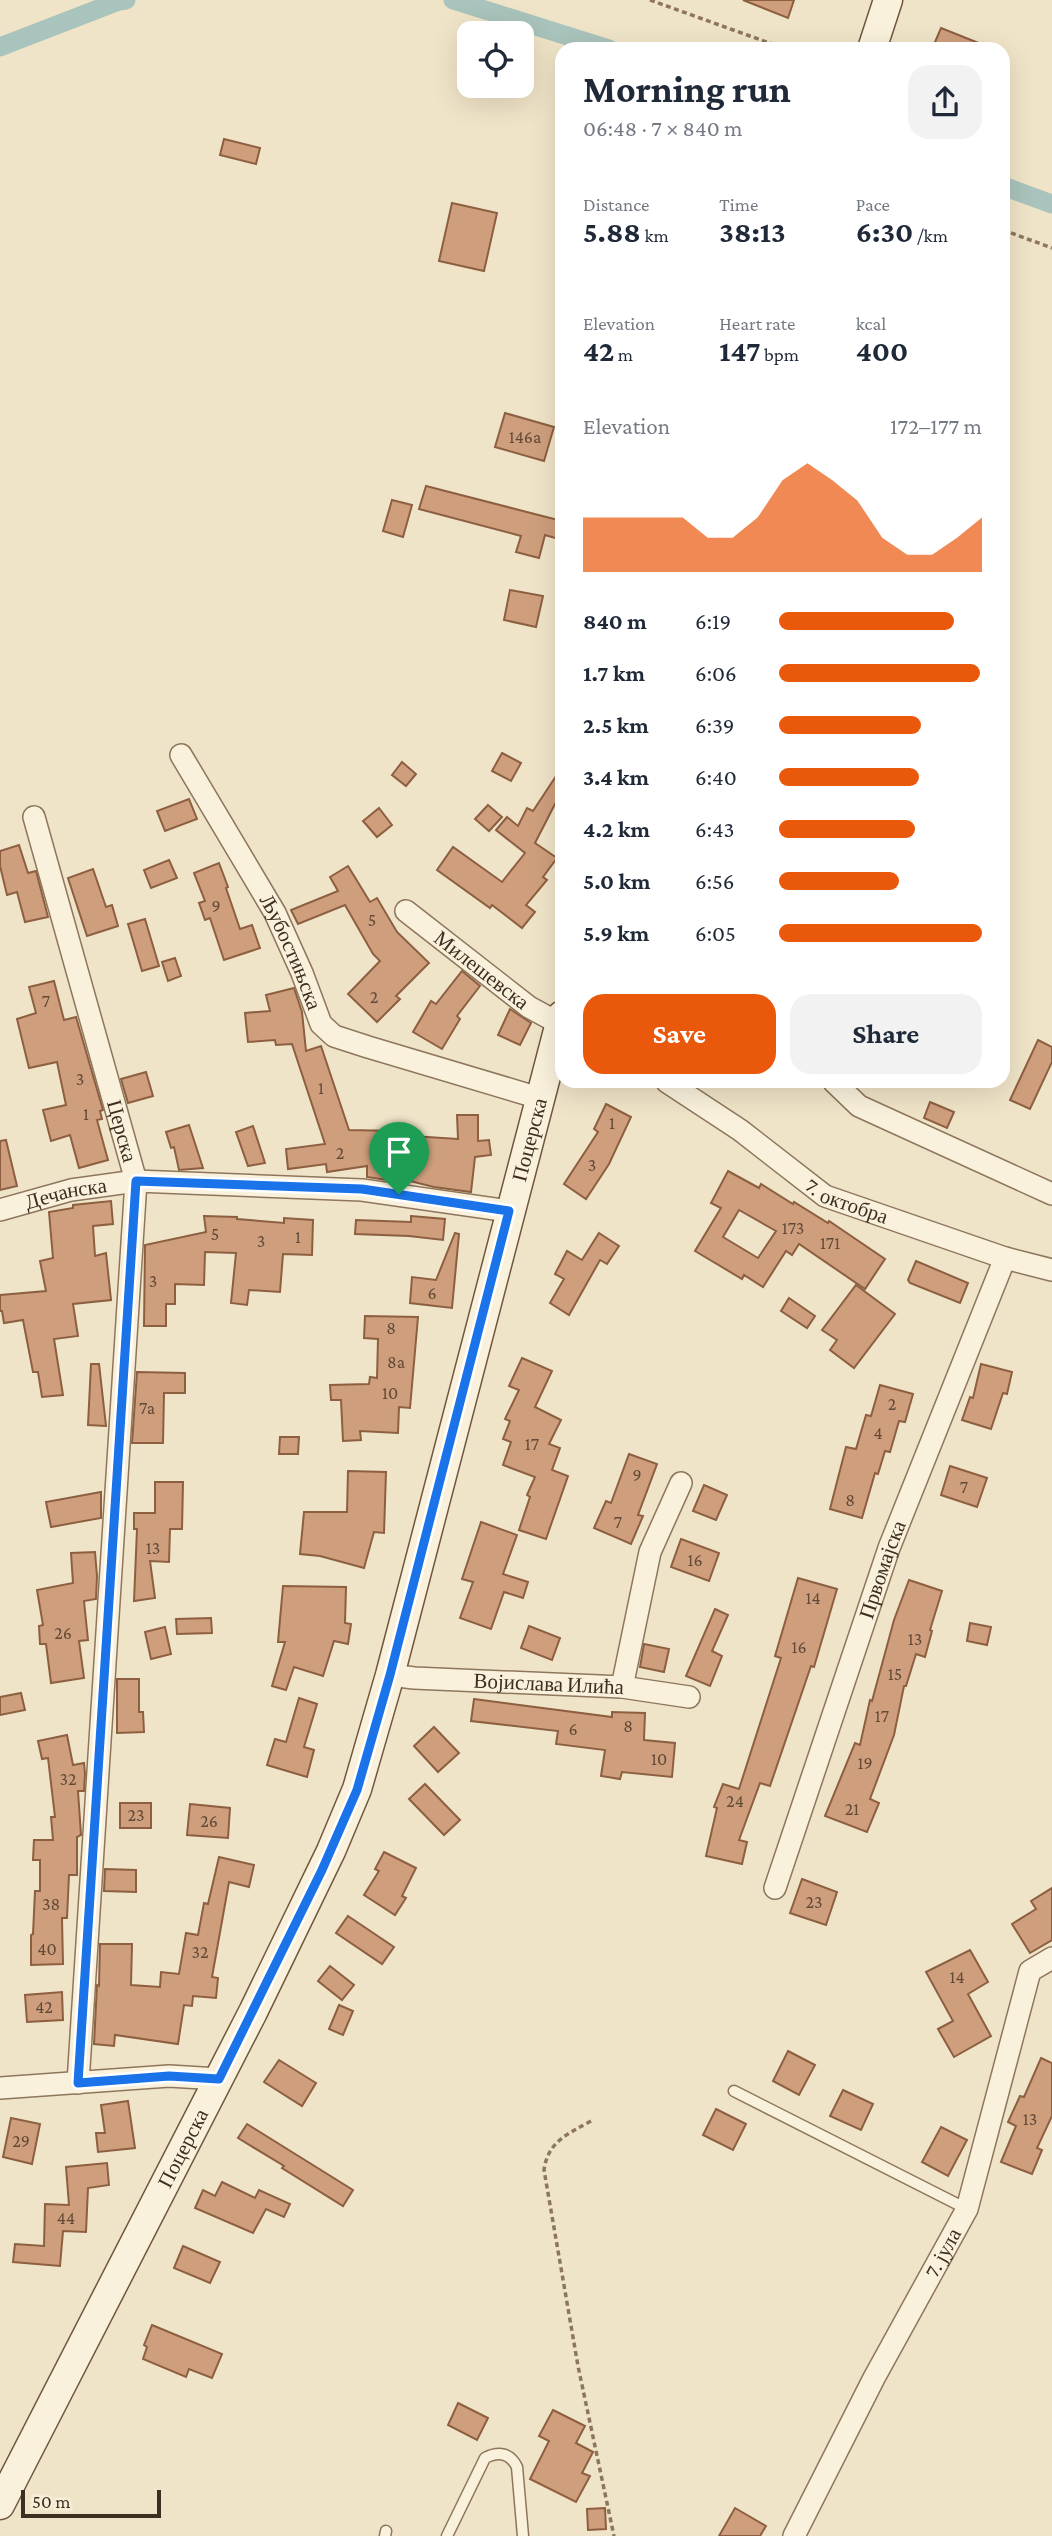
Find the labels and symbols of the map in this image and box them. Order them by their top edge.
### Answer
house number: 146a [509,427,541,447]
street label: Љубостињска [255,890,327,1014]
house number: 9 [211,896,221,916]
house number: 5 [368,910,376,930]
street label: Милешевска [430,926,534,1015]
house number: 2 [370,987,378,1007]
house number: 7 [42,991,50,1011]
house number: 3 [76,1069,84,1089]
house number: 1 [318,1078,324,1098]
street label: Поцерска [507,1095,552,1184]
street label: Церска [102,1097,142,1165]
house number: 1 [83,1104,89,1124]
house number: 1 [609,1113,615,1133]
pin [369,1122,429,1194]
house number: 2 [336,1143,344,1163]
house number: 3 [588,1155,596,1175]
street label: Дечанска [22,1173,109,1214]
street label: 7. октобра [800,1173,892,1229]
house number: 173 [782,1218,804,1238]
house number: 5 [211,1224,219,1244]
house number: 1 [295,1227,301,1247]
house number: 3 [257,1231,265,1251]
house number: 171 [820,1233,840,1253]
house number: 3 [149,1271,157,1291]
house number: 6 [427,1283,437,1303]
house number: 8 [386,1318,396,1338]
house number: 8a [387,1352,405,1372]
house number: 10 [382,1383,398,1403]
house number: 2 [888,1394,896,1414]
house number: 7a [139,1398,155,1418]
house number: 4 [873,1423,883,1443]
house number: 17 [525,1434,539,1454]
house number: 9 [632,1465,642,1485]
house number: 7 [960,1477,968,1497]
house number: 8 [845,1490,855,1510]
house number: 7 [614,1512,622,1532]
street label: Првомајска [854,1516,911,1622]
house number: 13 [146,1538,160,1558]
house number: 16 [687,1550,703,1570]
house number: 14 [805,1588,821,1608]
house number: 26 [54,1623,72,1643]
house number: 13 [908,1629,922,1649]
house number: 16 [791,1637,807,1657]
house number: 15 [888,1664,902,1684]
street label: Војислава Илића [473,1669,625,1699]
house number: 17 [875,1706,889,1726]
house number: 8 [623,1716,633,1736]
house number: 6 [568,1719,578,1739]
house number: 10 [651,1749,667,1769]
house number: 19 [857,1753,873,1773]
house number: 32 [59,1769,77,1789]
house number: 24 [726,1791,744,1811]
house number: 21 [845,1799,859,1819]
house number: 23 [127,1805,145,1825]
house number: 26 [200,1811,218,1831]
house number: 23 [805,1892,823,1912]
house number: 38 [42,1894,60,1914]
house number: 40 [37,1939,57,1959]
house number: 32 [191,1942,209,1962]
house number: 14 [949,1967,965,1987]
house number: 42 [35,1997,53,2017]
street label: Поцерска [153,2104,214,2192]
house number: 13 [1023,2109,1037,2129]
house number: 29 [12,2131,30,2151]
house number: 44 [57,2208,75,2228]
street label: 7. јула [920,2223,966,2282]
scale bar [21,2487,161,2519]

